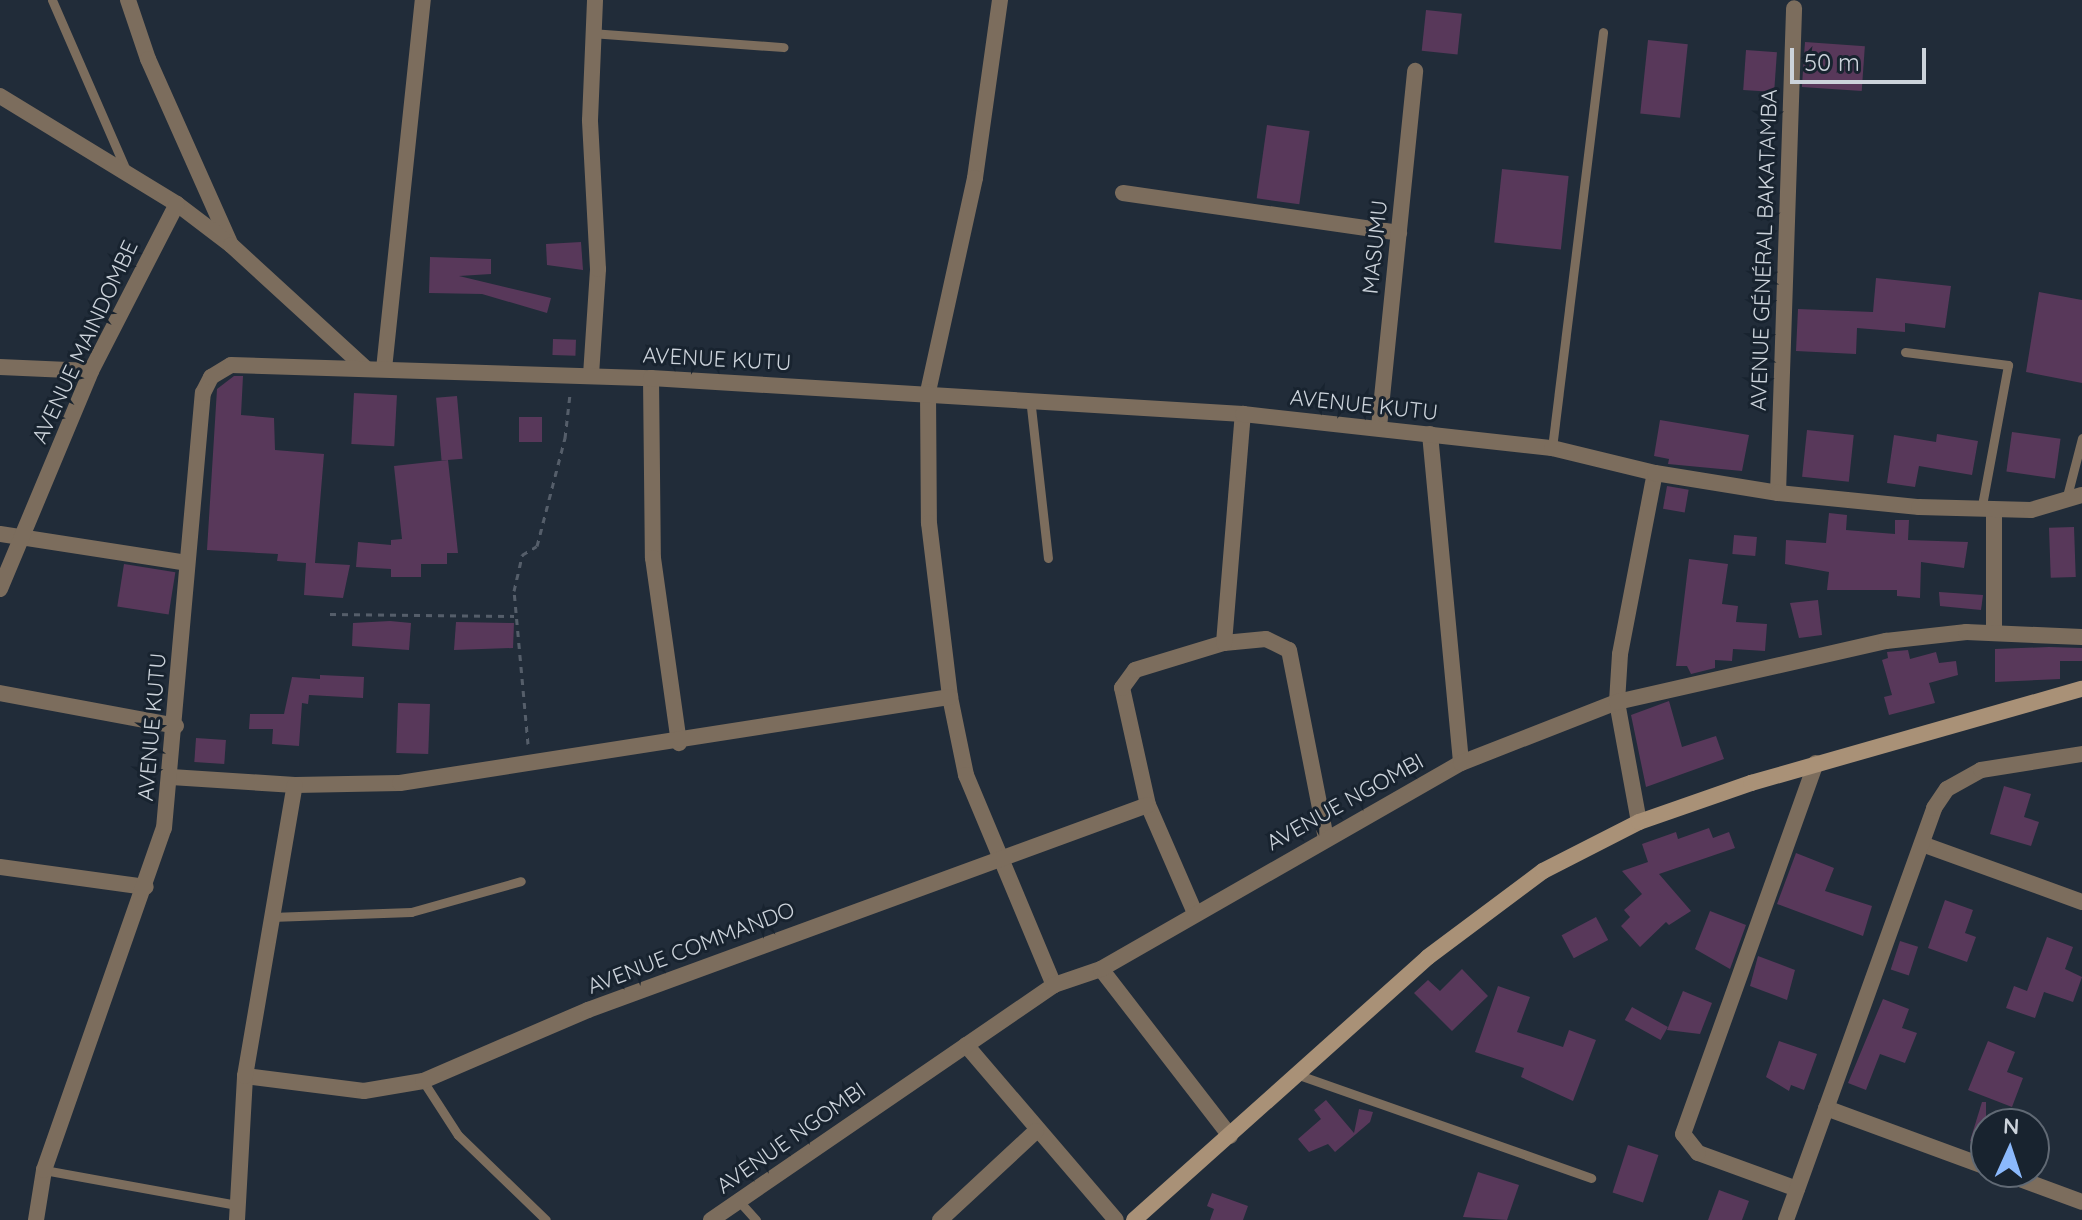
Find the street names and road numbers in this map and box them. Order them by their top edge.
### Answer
street label: AVENUE GÉNÉRAL BAKATAMBA [1745,89,1783,411]
street label: MASUMU [1357,199,1393,295]
street label: AVENUE MAINDOMBE [26,236,144,448]
street label: AVENUE KUTU [642,342,792,376]
street label: AVENUE KUTU [1289,384,1439,426]
street label: AVENUE KUTU [132,652,172,802]
street label: AVENUE NGOMBI [1262,748,1428,856]
street label: AVENUE COMMANDO [584,896,798,1000]
street label: AVENUE NGOMBI [711,1077,871,1199]

